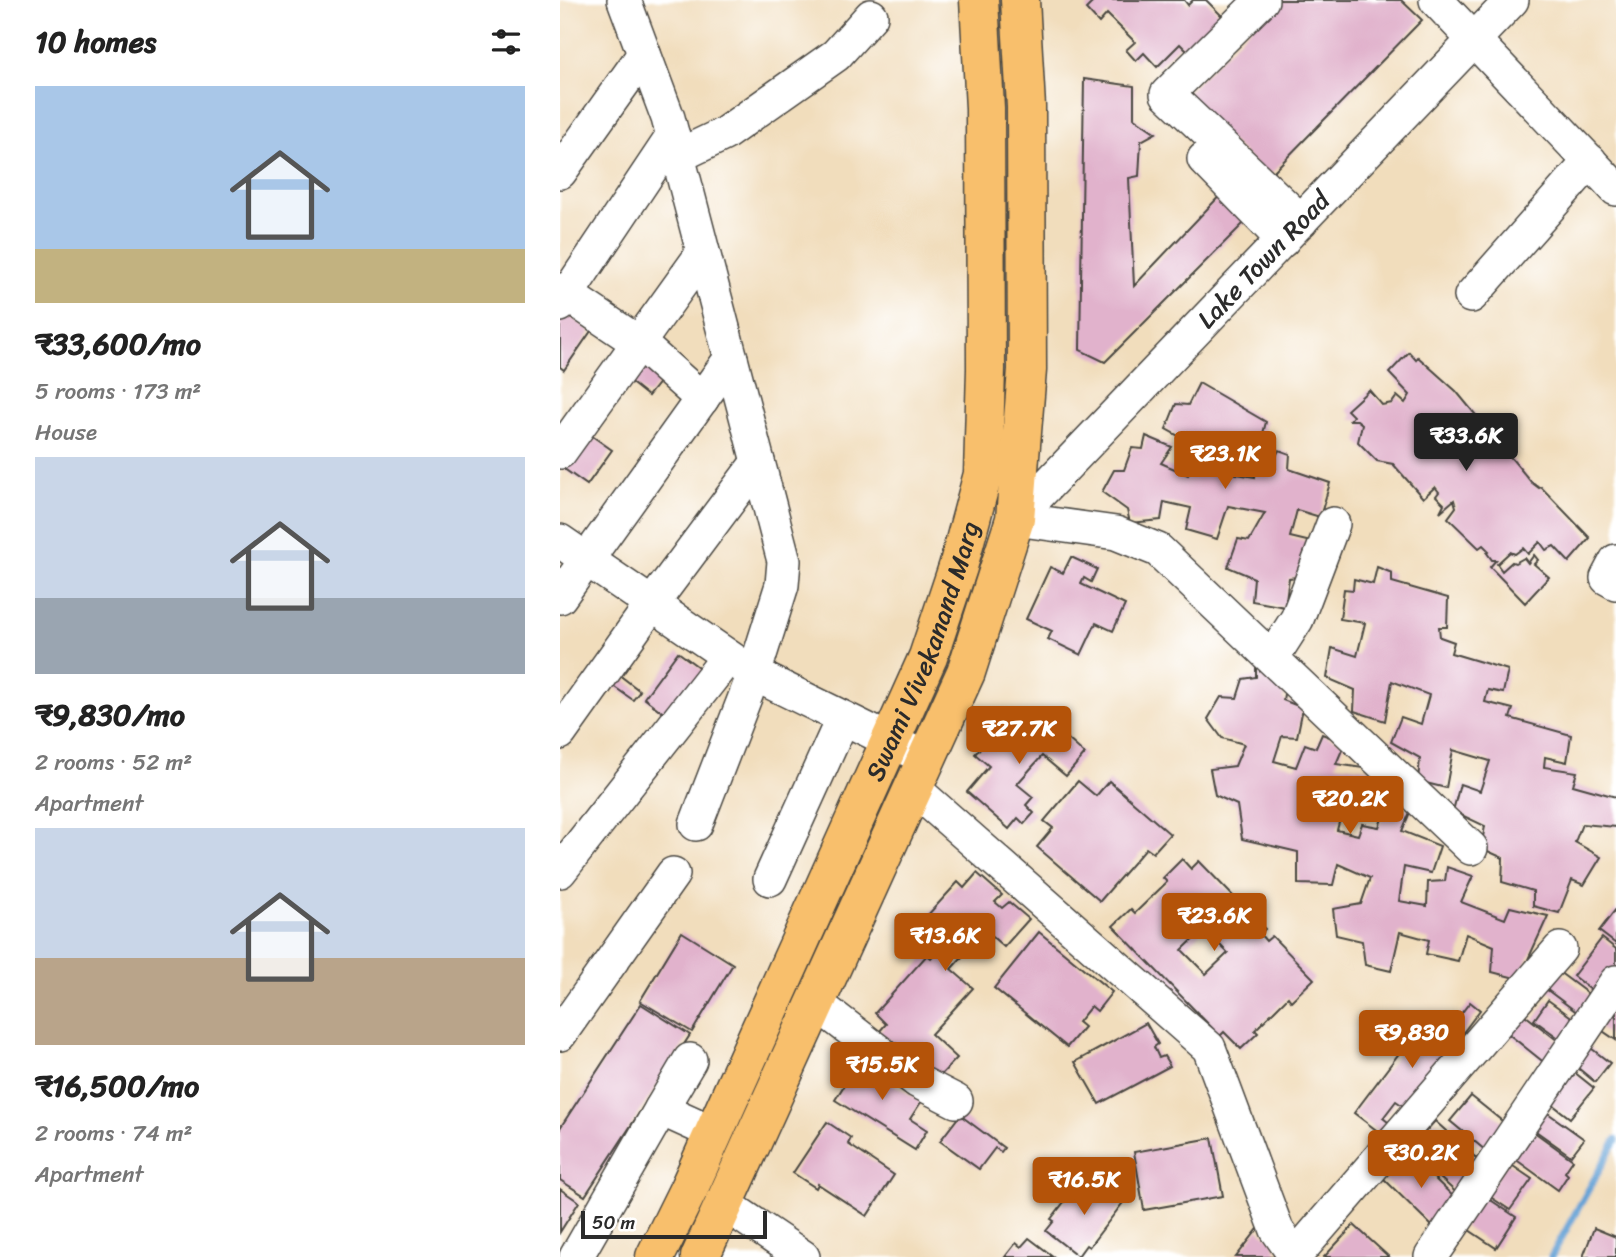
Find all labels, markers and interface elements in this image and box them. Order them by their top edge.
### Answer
text: 10 homes [35,15,156,69]
icon: filters [487,23,525,61]
icon: home [217,132,343,258]
street label: Lake Town Road [1185,178,1343,340]
text: ₹33,600/mo [35,317,201,371]
text: 5 rooms · 173 m² [35,371,201,412]
text: House [35,412,97,453]
pin: ₹33.6K [1409,414,1523,473]
text: ₹33.6K [1430,415,1502,456]
pin: ₹23.1K [1168,432,1282,491]
text: ₹23.1K [1190,433,1260,474]
icon: home [217,503,343,629]
street label: Swami Vivekanand Marg [852,516,992,789]
text: ₹9,830/mo [35,688,185,742]
pin: ₹27.7K [962,706,1076,766]
text: ₹27.7K [982,708,1056,749]
text: 2 rooms · 52 m² [35,742,192,783]
pin: ₹20.2K [1293,776,1407,836]
text: ₹20.2K [1313,778,1387,819]
text: Apartment [35,783,144,824]
icon: home [217,874,343,1000]
pin: ₹23.6K [1157,894,1271,953]
text: ₹23.6K [1178,895,1250,936]
pin: ₹13.6K [888,914,1002,973]
text: ₹13.6K [910,915,980,956]
pin: ₹9,830 [1355,1010,1469,1070]
text: ₹9,830 [1375,1012,1449,1053]
pin: ₹15.5K [825,1042,939,1102]
text: ₹15.5K [846,1044,918,1085]
text: ₹16,500/mo [35,1059,199,1113]
text: 2 rooms · 74 m² [35,1113,192,1154]
pin: ₹30.2K [1364,1130,1478,1190]
text: ₹30.2K [1384,1132,1458,1173]
text: Apartment [35,1154,144,1195]
pin: ₹16.5K [1027,1158,1141,1217]
text: ₹16.5K [1049,1159,1119,1200]
text: 50 m [592,1206,635,1239]
scale bar [581,1208,766,1240]

